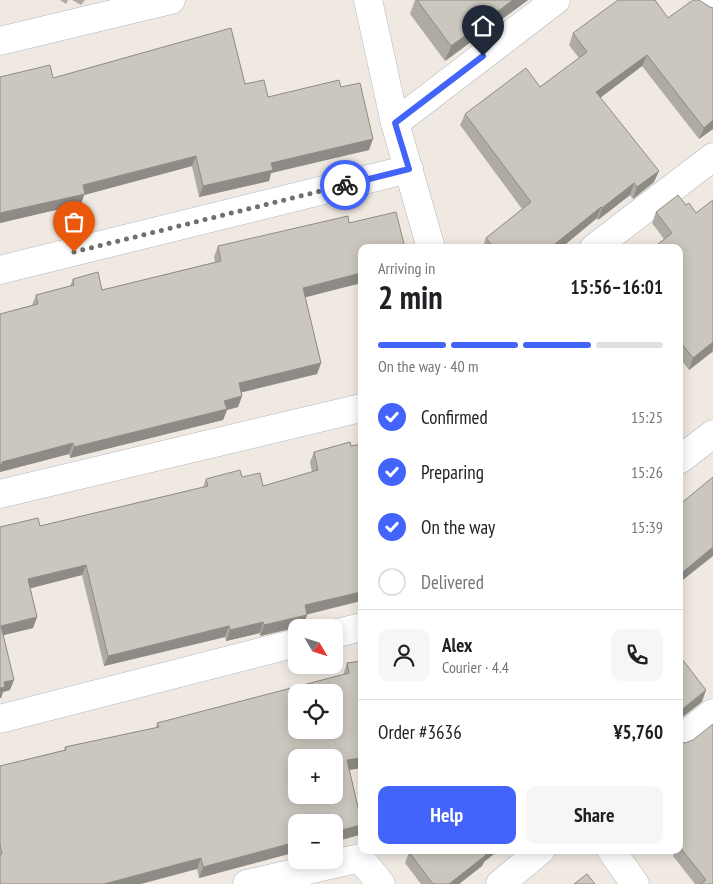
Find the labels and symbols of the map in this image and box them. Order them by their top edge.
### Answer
pin [462,5,504,56]
courier [320,160,370,210]
pin [53,201,95,252]
north arrow [288,619,342,674]

